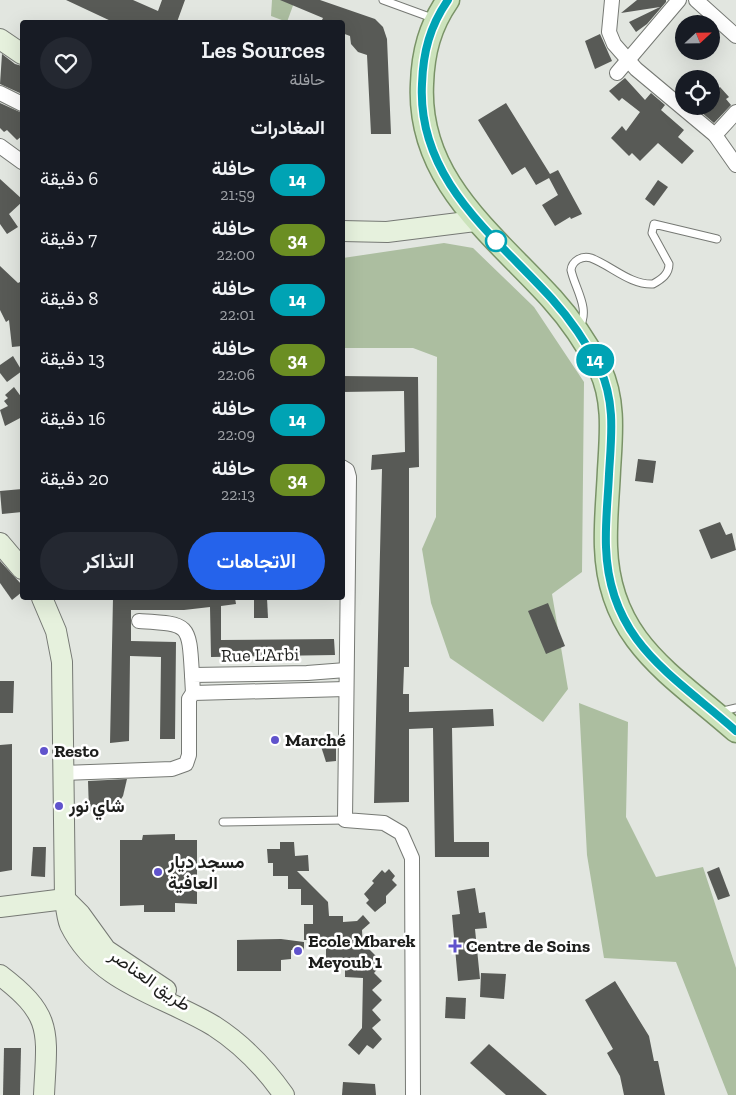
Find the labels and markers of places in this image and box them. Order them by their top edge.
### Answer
unlabelled marker [485,230,507,252]
place label: Marché [285,729,346,751]
marker: Marché [269,734,281,746]
place label: Resto [54,740,99,762]
marker: Resto [38,745,50,757]
place label: شاي نور [68,795,125,821]
marker: شاي نور [53,800,65,812]
place label: مسجد ديار العافية [167,851,245,894]
marker: مسجد ديار العافية [152,866,164,878]
place label: Ecole Mbarek Meyoub 1 [308,930,416,973]
place label: Centre de Soins [466,935,590,957]
marker: Centre de Soins [448,939,462,953]
marker: Ecole Mbarek Meyoub 1 [292,945,304,957]

